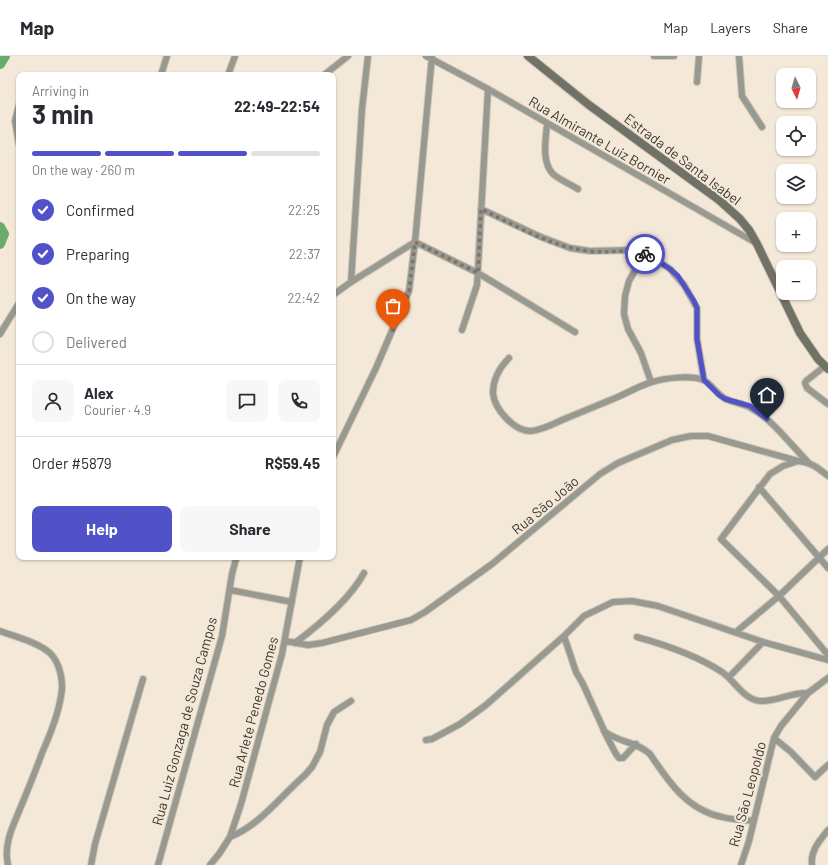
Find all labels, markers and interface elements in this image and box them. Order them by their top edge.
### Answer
text: Map [20,16,54,39]
text: Map [663,19,688,36]
text: Layers [710,19,751,36]
text: Share [773,19,808,36]
north arrow [776,68,816,108]
map controls [776,68,816,300]
text: Arriving in [32,83,89,99]
street label: Rua Almirante Luiz Bornier [526,92,674,188]
text: 22:49–22:54 [234,97,320,115]
text: 3 min [32,98,94,129]
street label: Estrada de Santa Isabel [621,110,745,208]
button: locate [776,116,816,156]
text: On the way · 260 m [32,162,135,178]
button: layers [776,164,816,204]
icon: check [32,199,54,221]
text: Confirmed [66,201,134,219]
text: 22:25 [288,202,320,218]
button: + [776,212,816,252]
courier [625,234,665,274]
icon: check [32,243,54,265]
icon: bike [634,243,656,265]
text: Preparing [66,245,130,263]
text: 22:37 [289,246,320,262]
button: − [776,260,816,300]
icon: check [32,287,54,309]
text: On the way [66,289,136,307]
pin [376,289,410,330]
text: 22:42 [288,290,320,306]
icon: bag [382,295,404,317]
text: Delivered [66,333,127,351]
pin [750,378,784,419]
button: person [32,380,74,422]
button: chat [226,380,268,422]
button: phone [278,380,320,422]
text: Alex [84,384,114,402]
icon: home [756,384,778,406]
text: Courier · 4.9 [84,402,151,418]
text: Order #5879 [32,454,112,472]
text: R$59.45 [265,454,320,472]
street label: Rua São João [508,472,582,538]
button: Help [32,506,172,552]
button: Share [180,506,320,552]
street label: Rua Luiz Gonzaga de Souza Campos [148,615,220,827]
street label: Rua Arlete Penedo Gomes [225,634,281,789]
street label: Rua São Leopoldo [725,739,769,849]

